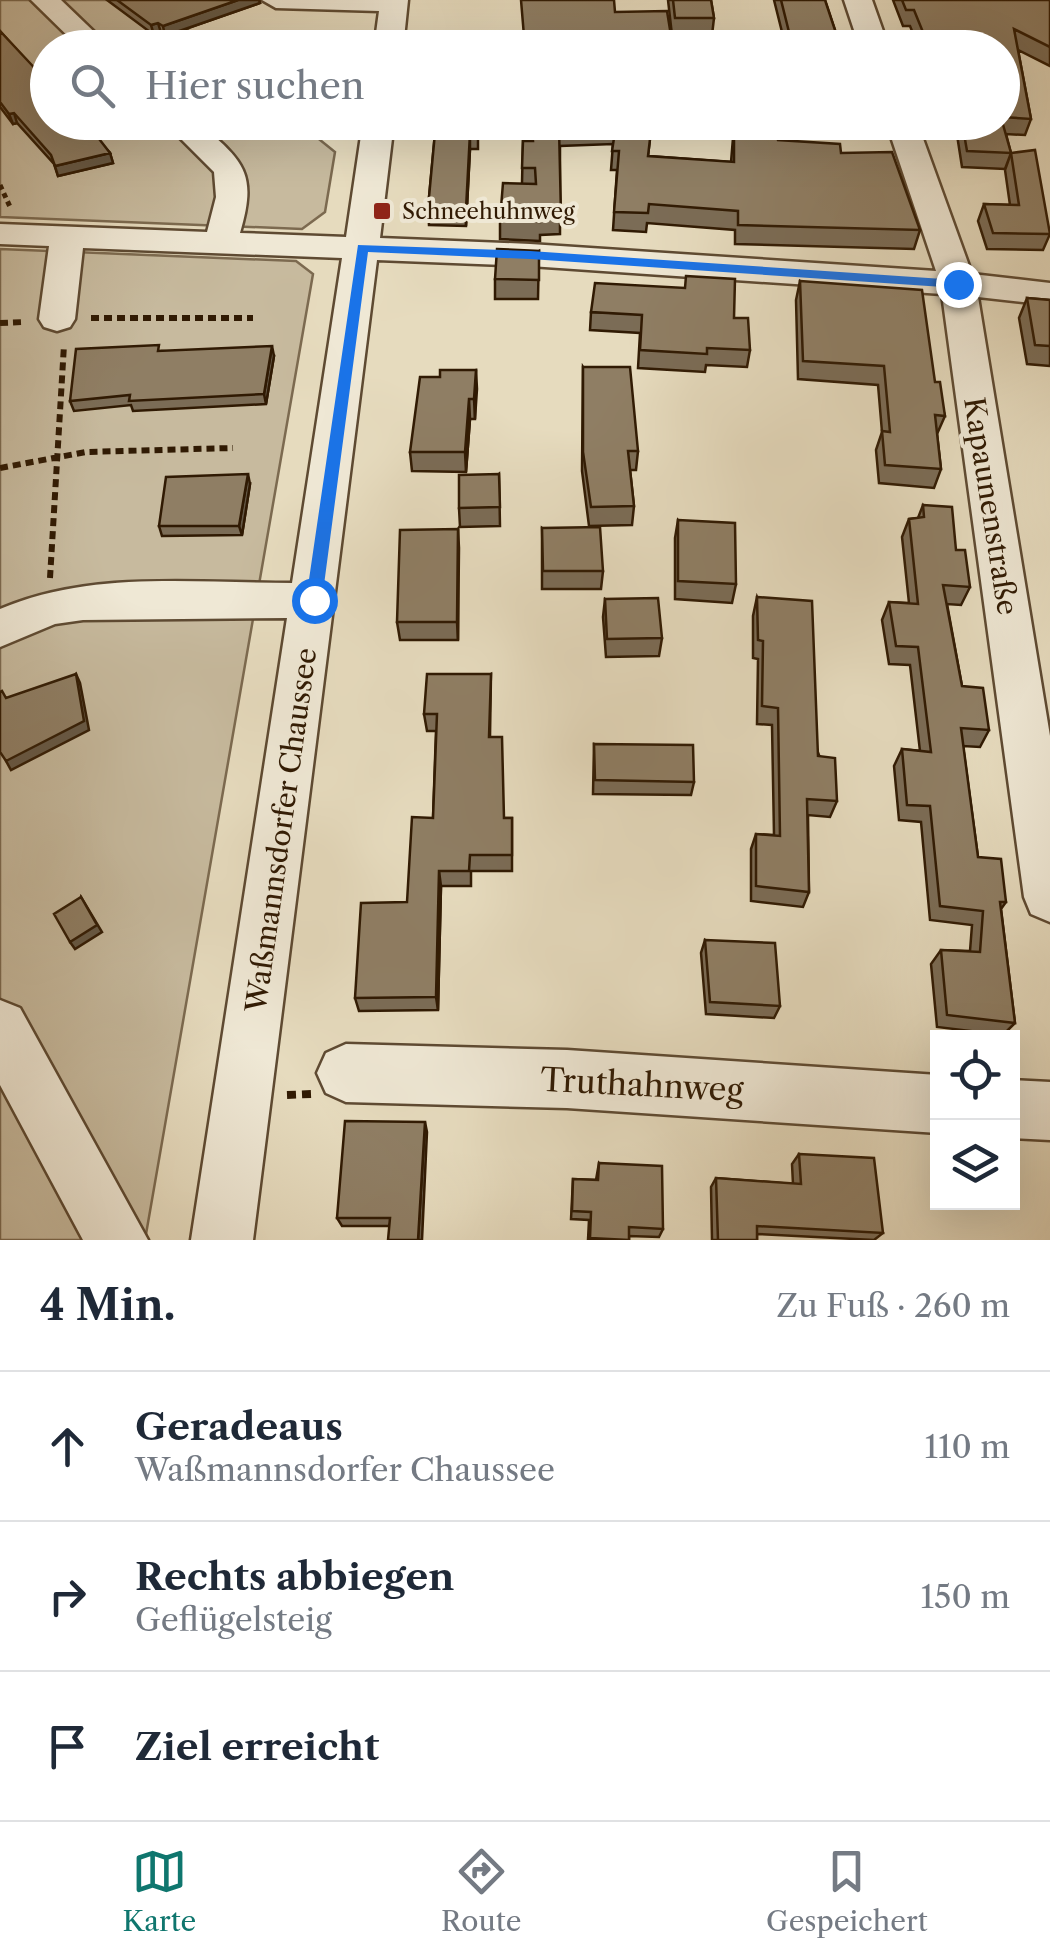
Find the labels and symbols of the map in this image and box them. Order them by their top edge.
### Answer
place label: Schneehuhnweg [402,198,575,225]
marker: Schneehuhnweg [371,200,393,222]
route end [936,262,982,308]
street label: Kapaunenstraße [957,395,1025,617]
route start [292,578,338,624]
street label: Waßmannsdorfer Chaussee [238,646,323,1015]
street label: Truthahnweg [540,1060,746,1109]

